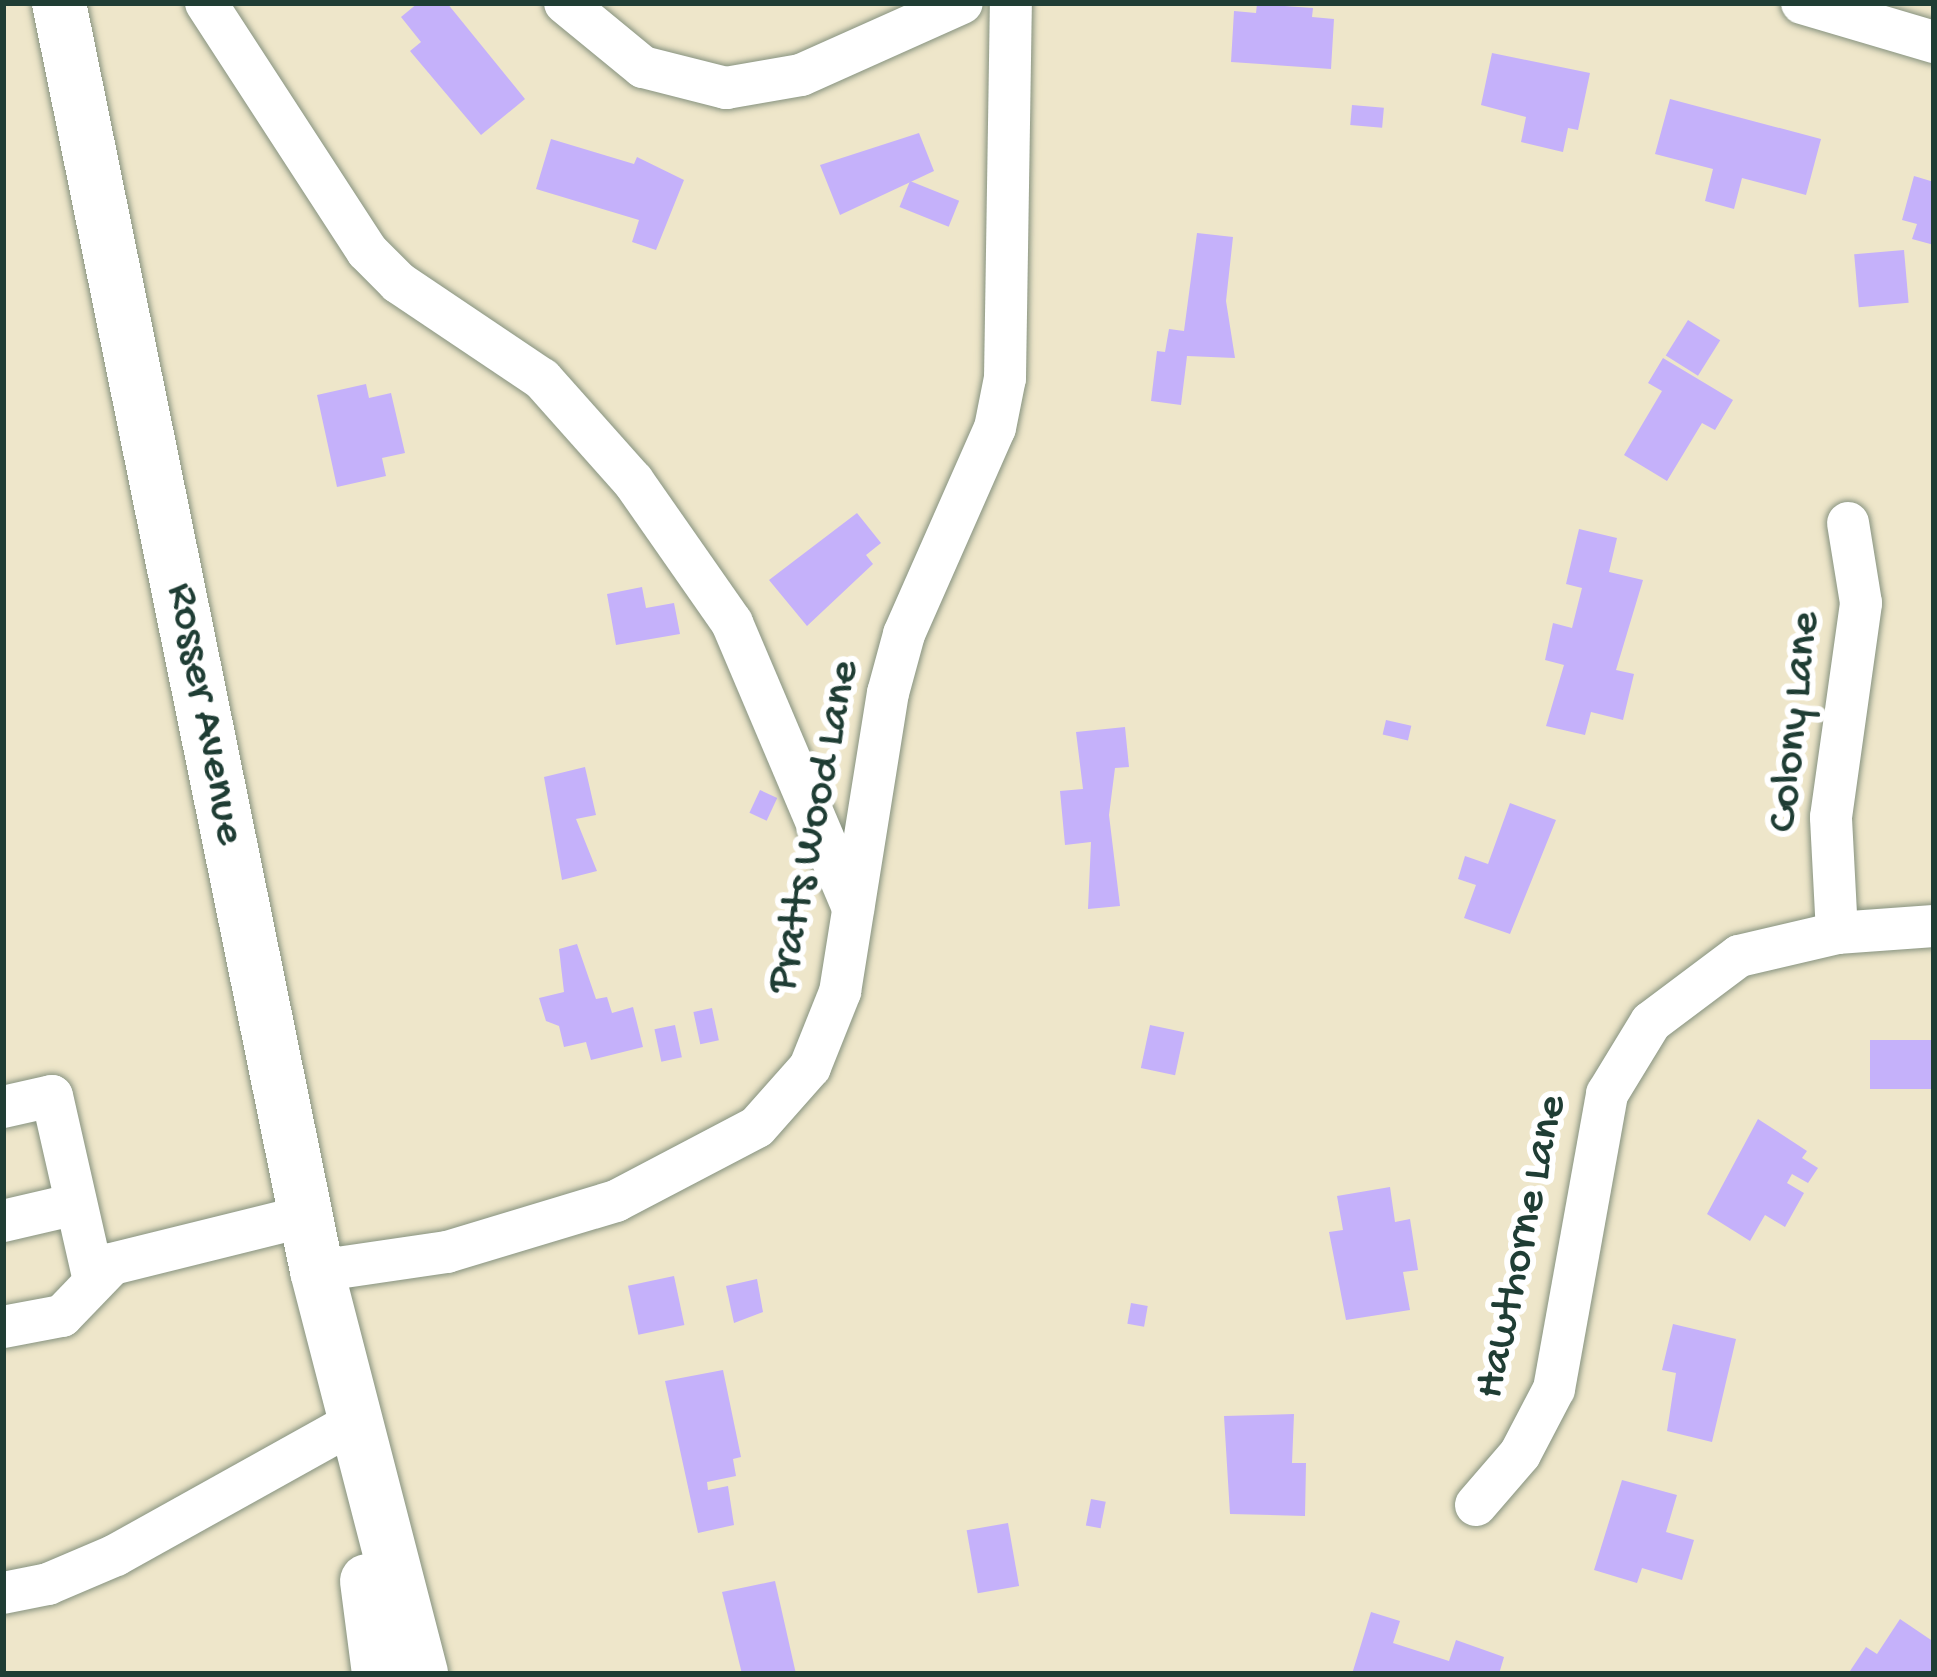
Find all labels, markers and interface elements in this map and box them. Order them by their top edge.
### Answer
street label: Rosser Avenue [152,579,256,849]
street label: Colony Lane [1758,609,1834,835]
street label: Pratts Wood Lane [756,656,874,998]
street label: Hawthorne Lane [1464,1090,1582,1404]

